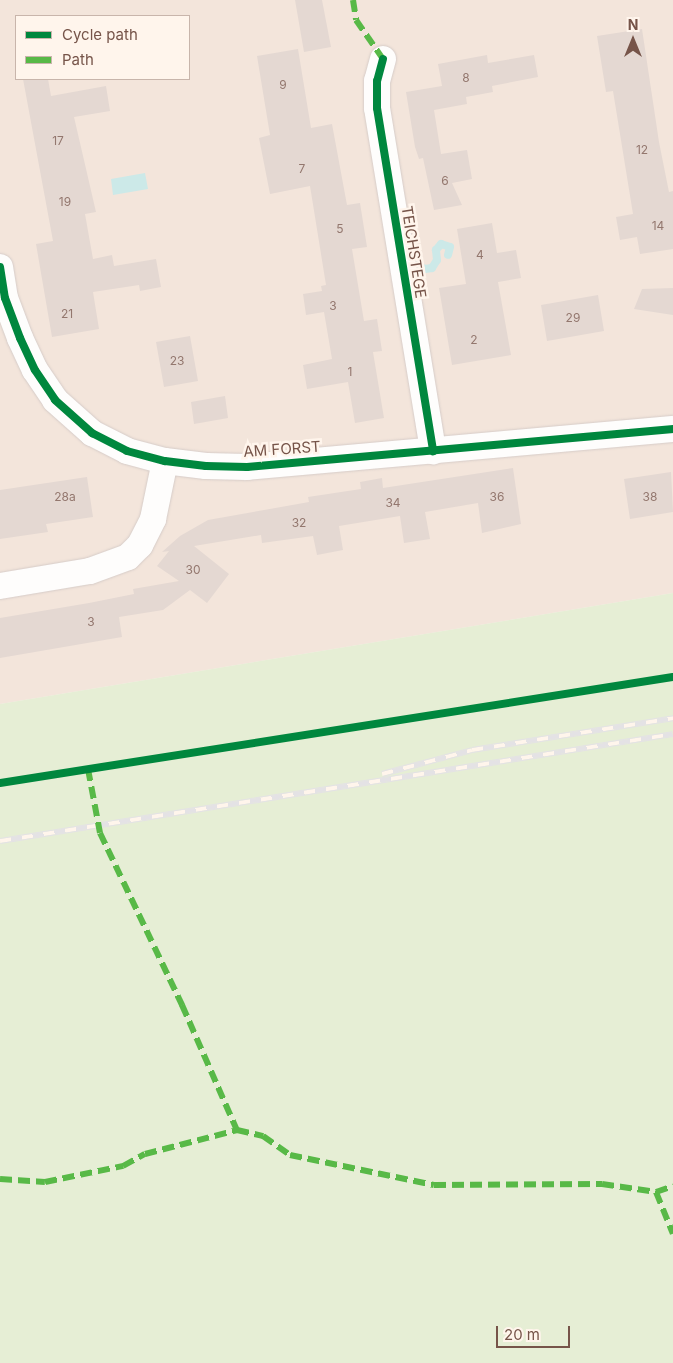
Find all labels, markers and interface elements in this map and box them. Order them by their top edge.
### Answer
legend [15,15,190,80]
north arrow [608,15,658,65]
text: N [628,16,638,33]
text: Cycle path [62,25,138,44]
text: Path [62,50,94,69]
house number: 8 [462,71,470,85]
house number: 9 [279,78,287,92]
house number: 17 [52,134,64,148]
house number: 12 [636,143,648,157]
house number: 7 [299,162,305,176]
house number: 6 [441,174,449,188]
house number: 19 [59,195,71,209]
street label: TEICHSTEGE [398,204,430,300]
house number: 14 [652,219,664,233]
house number: 5 [336,222,344,236]
house number: 4 [476,248,484,262]
house number: 3 [329,299,337,313]
house number: 21 [61,307,73,321]
house number: 29 [566,311,580,325]
house number: 2 [470,333,478,347]
house number: 23 [170,354,184,368]
house number: 1 [348,365,352,379]
street label: AM FORST [243,437,321,461]
house number: 28a [54,490,76,504]
house number: 36 [490,490,504,504]
house number: 38 [643,490,657,504]
house number: 34 [385,496,401,510]
house number: 32 [292,516,306,530]
house number: 30 [186,563,200,577]
house number: 3 [87,615,95,629]
scale bar [498,1316,572,1348]
text: 20 m [504,1325,540,1344]

